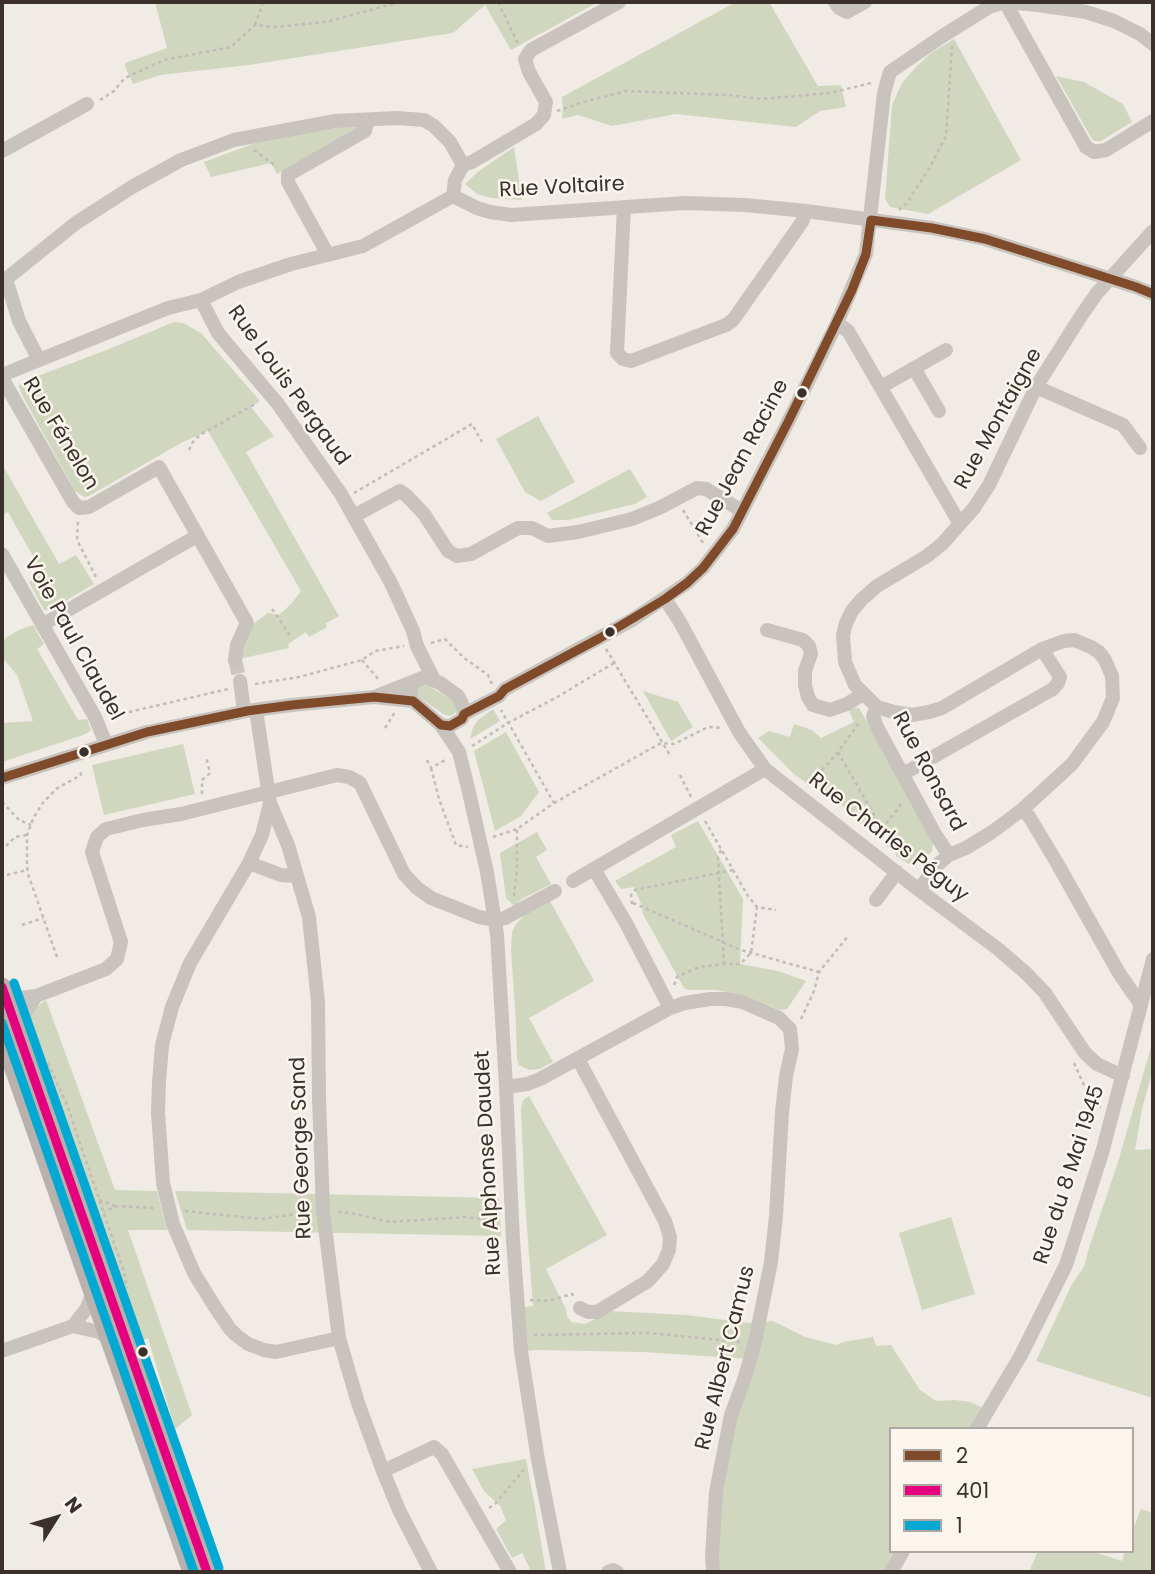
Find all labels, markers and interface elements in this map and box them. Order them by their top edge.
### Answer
street label: Rue Voltaire [499,172,625,204]
street label: Rue Louis Pergaud [222,301,354,471]
street label: Rue Montaigne [950,344,1048,494]
street label: Rue Fénelon [17,373,103,495]
street label: Rue Jean Racine [691,375,795,541]
unlabelled marker [795,386,809,400]
street label: Voie Paul Claudel [18,553,128,725]
unlabelled marker [603,625,617,639]
street label: Rue Ronsard [886,708,970,836]
unlabelled marker [77,745,91,759]
street label: Rue Charles Péguy [803,768,973,908]
street label: Rue Alphonse Daudet [471,1050,507,1276]
street label: Rue George Sand [286,1056,318,1240]
street label: Rue du 8 Mai 1945 [1029,1082,1111,1268]
street label: Rue Albert Camus [691,1263,761,1453]
unlabelled marker [136,1345,150,1359]
legend [889,1427,1134,1553]
text: 2 [956,1441,968,1470]
text: 401 [956,1476,989,1505]
north arrow [21,1483,91,1553]
text: N [58,1491,88,1519]
text: 1 [956,1511,963,1540]

